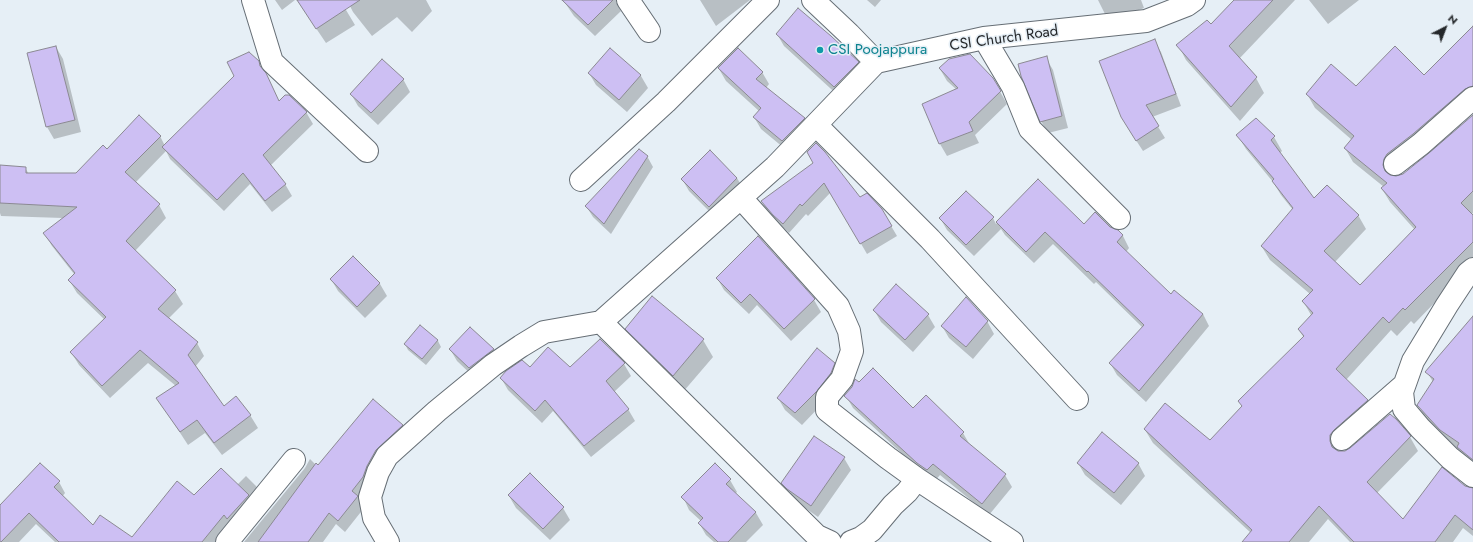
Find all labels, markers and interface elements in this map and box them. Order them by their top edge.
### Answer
north arrow [1425,8,1465,48]
text: N [1444,10,1462,28]
street label: CSI Church Road [949,22,1059,56]
place label: CSI Poojappura [828,41,927,59]
marker: CSI Poojappura [815,45,825,55]

